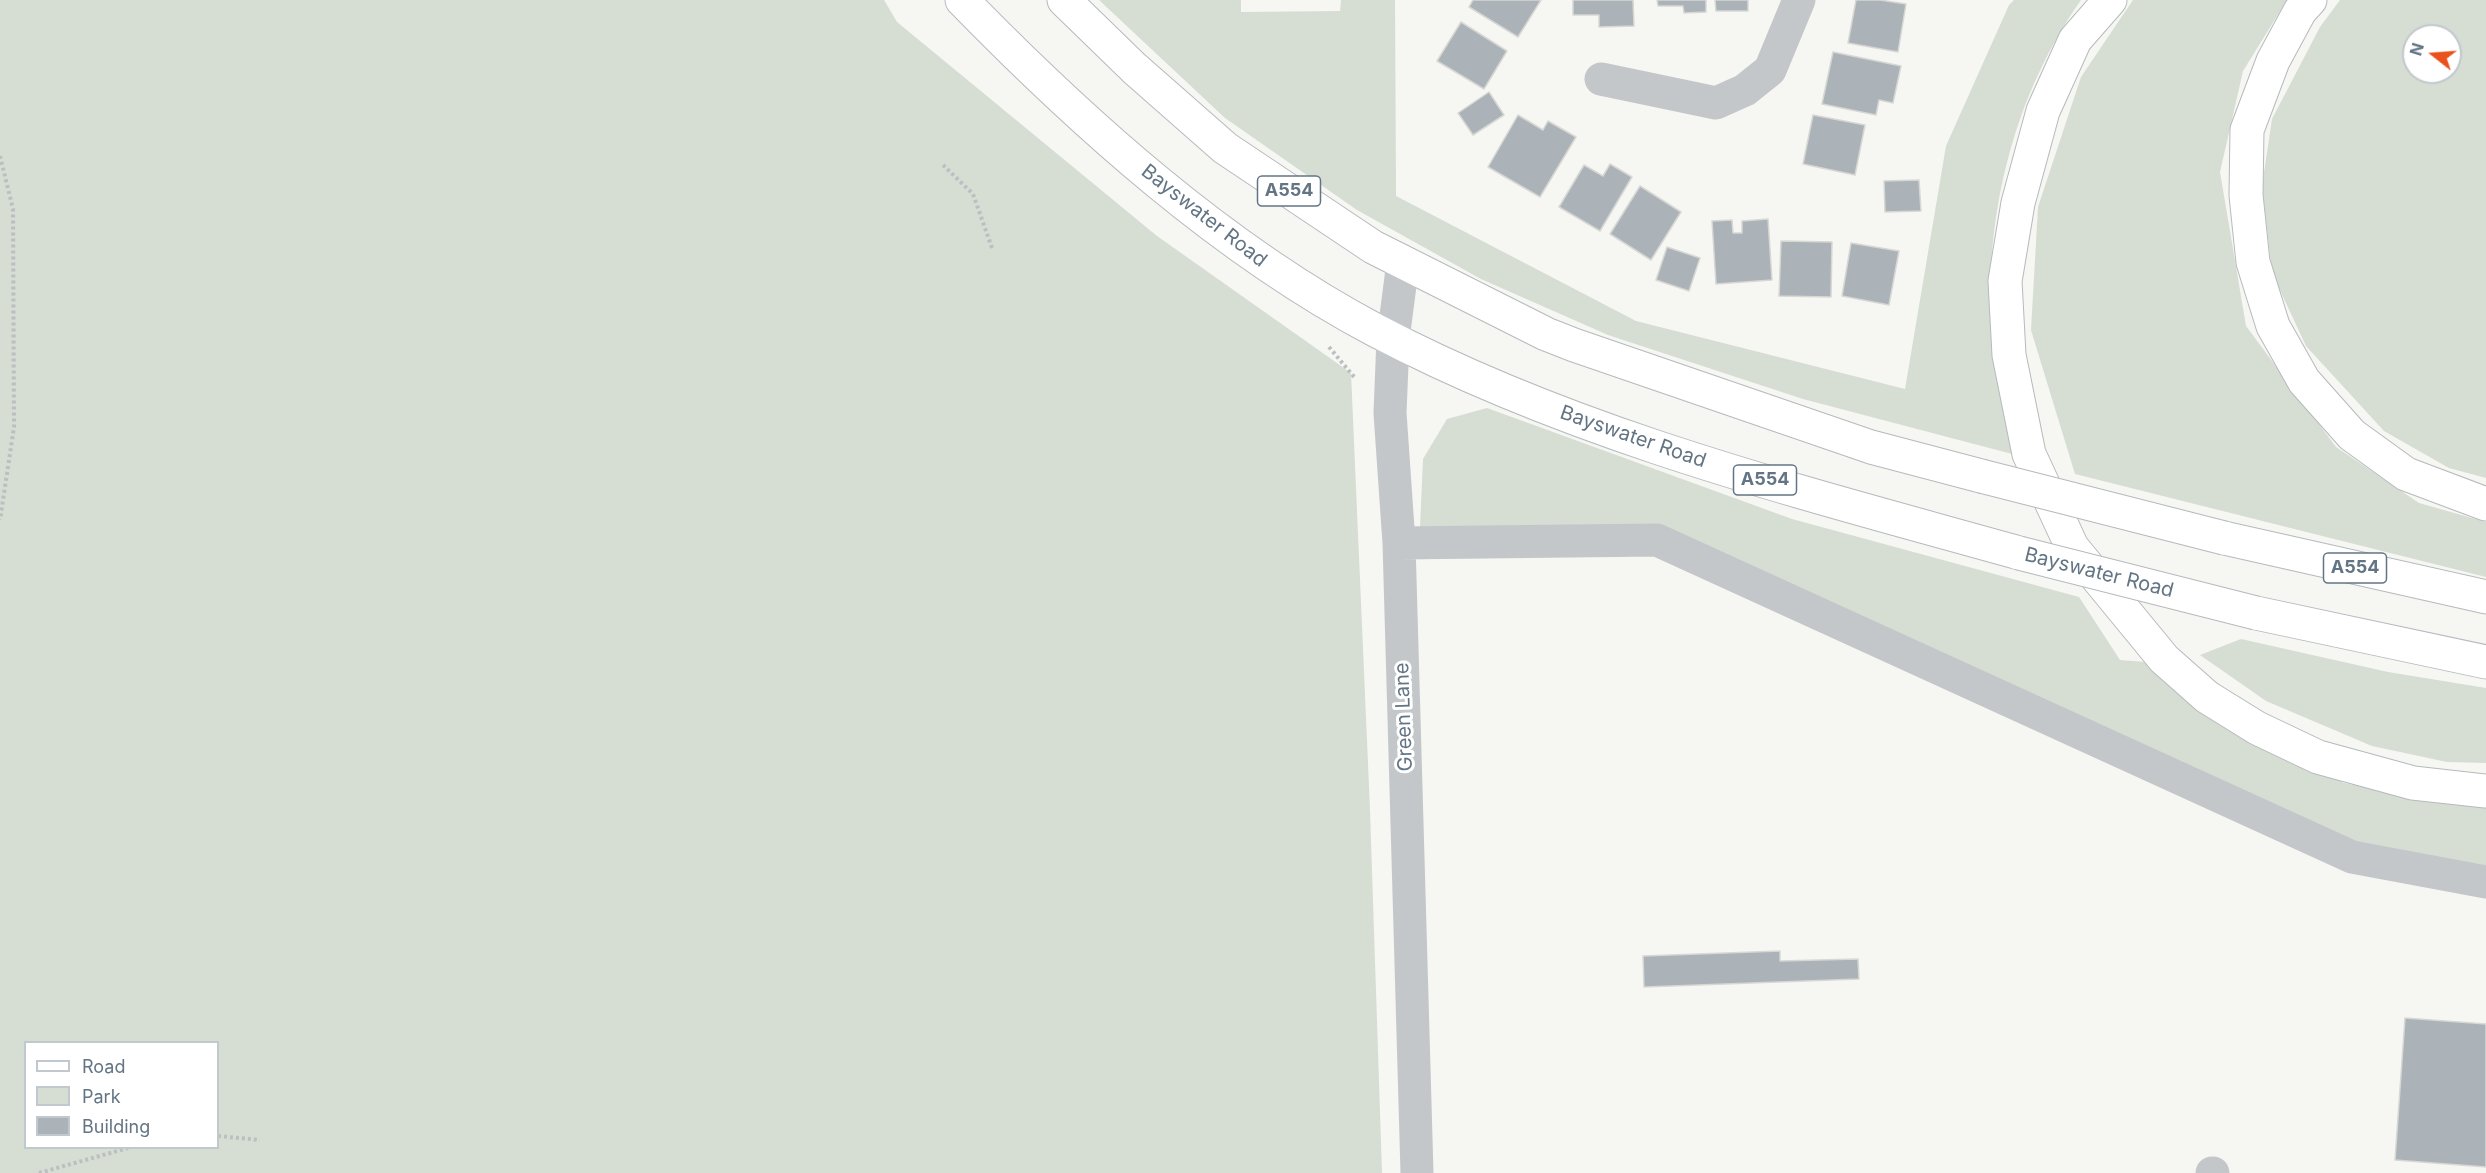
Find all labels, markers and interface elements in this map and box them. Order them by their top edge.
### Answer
north arrow [2402,24,2462,84]
text: N [2405,41,2428,58]
street label: Bayswater Road [1136,160,1272,272]
road number: A554 [1258,176,1320,206]
street label: Bayswater Road [1557,401,1709,473]
road number: A554 [1734,465,1796,495]
street label: Bayswater Road [2022,543,2176,603]
road number: A554 [2324,553,2386,583]
street label: Green Lane [1390,662,1418,772]
legend [24,1041,219,1149]
text: Road [82,1056,125,1077]
text: Park [82,1086,121,1107]
text: Building [82,1116,150,1137]

